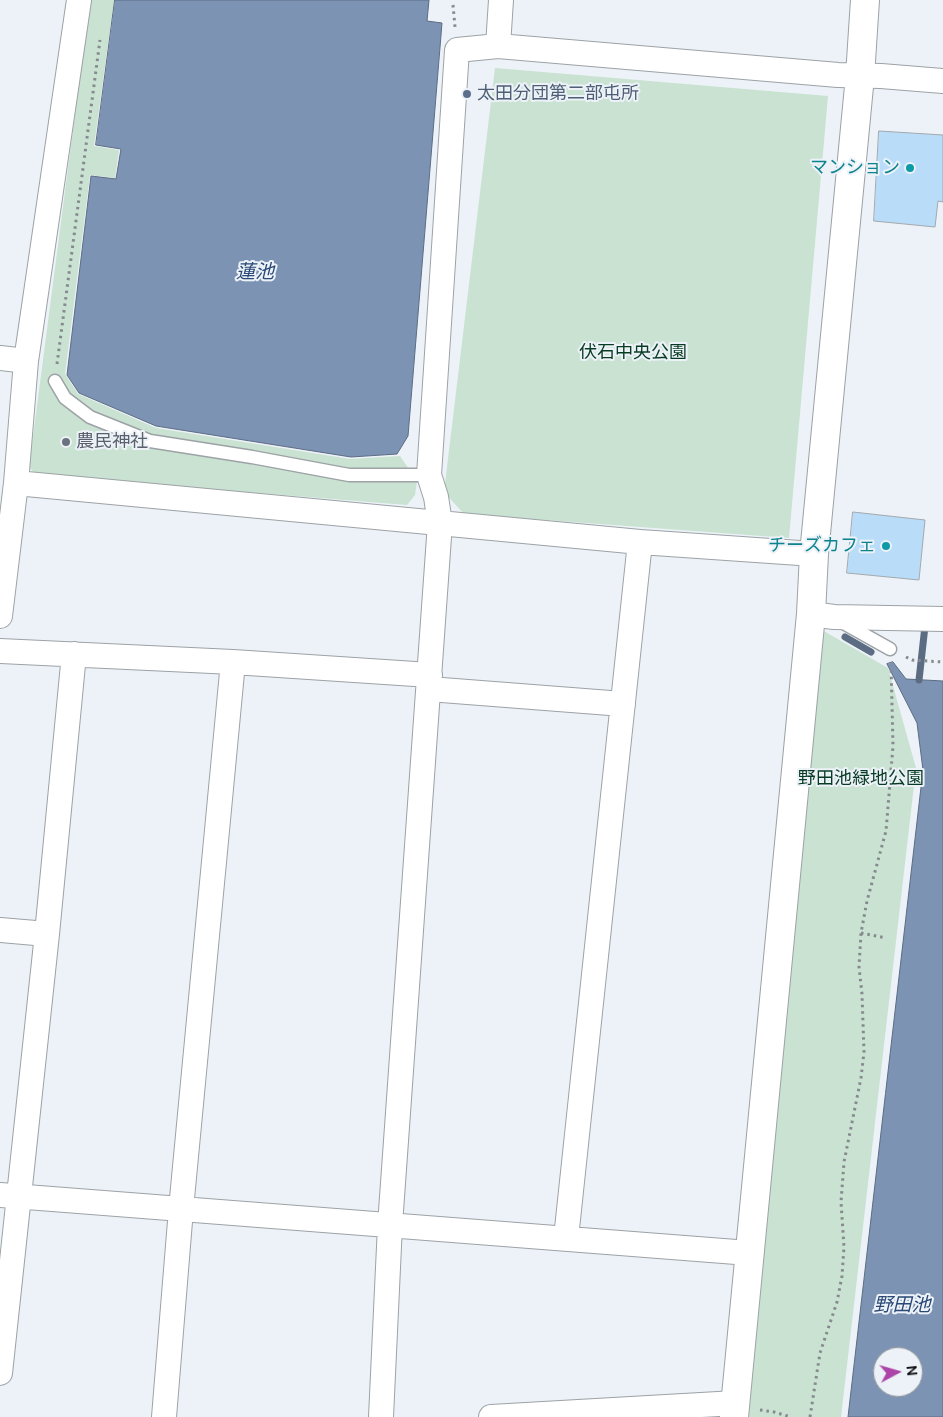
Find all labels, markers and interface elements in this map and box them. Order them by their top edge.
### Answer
place label: 太田分団第二部屯所 [477,83,639,105]
marker: 太田分団第二部屯所 [461,88,473,100]
place label: マンション [810,157,900,179]
marker: マンション [904,162,916,174]
water label: 蓮池 [236,262,274,284]
park label: 伏石中央公園 [579,342,687,364]
place label: 農民神社 [76,431,148,453]
marker: 農民神社 [60,436,72,448]
place label: チーズカフェ [768,535,876,557]
marker: チーズカフェ [880,540,892,552]
park label: 野田池緑地公園 [798,768,924,790]
water label: 野田池 [874,1295,930,1317]
north arrow [873,1347,923,1397]
text: N [902,1365,921,1377]

